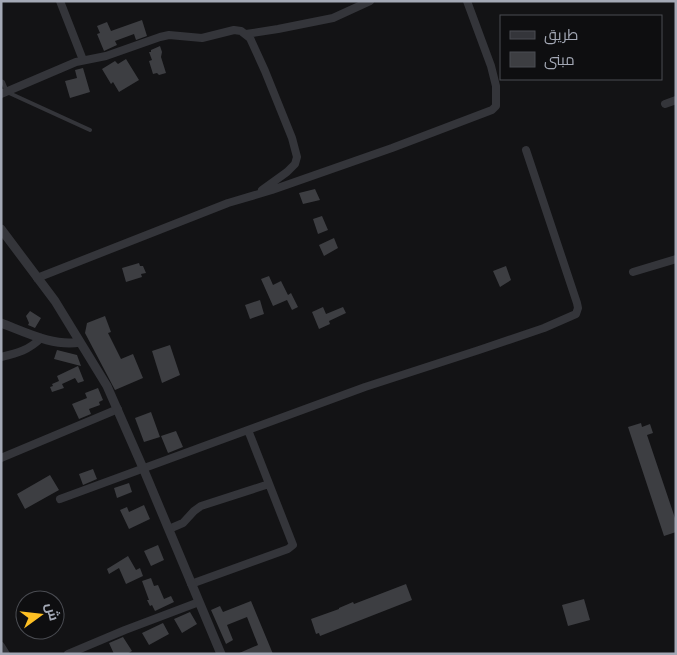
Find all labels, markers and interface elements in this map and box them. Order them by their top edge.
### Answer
legend [500,15,662,80]
text: طريق [544,25,578,45]
text: مبنى [544,50,575,70]
north arrow [15,590,65,640]
text: ش [42,601,64,623]

